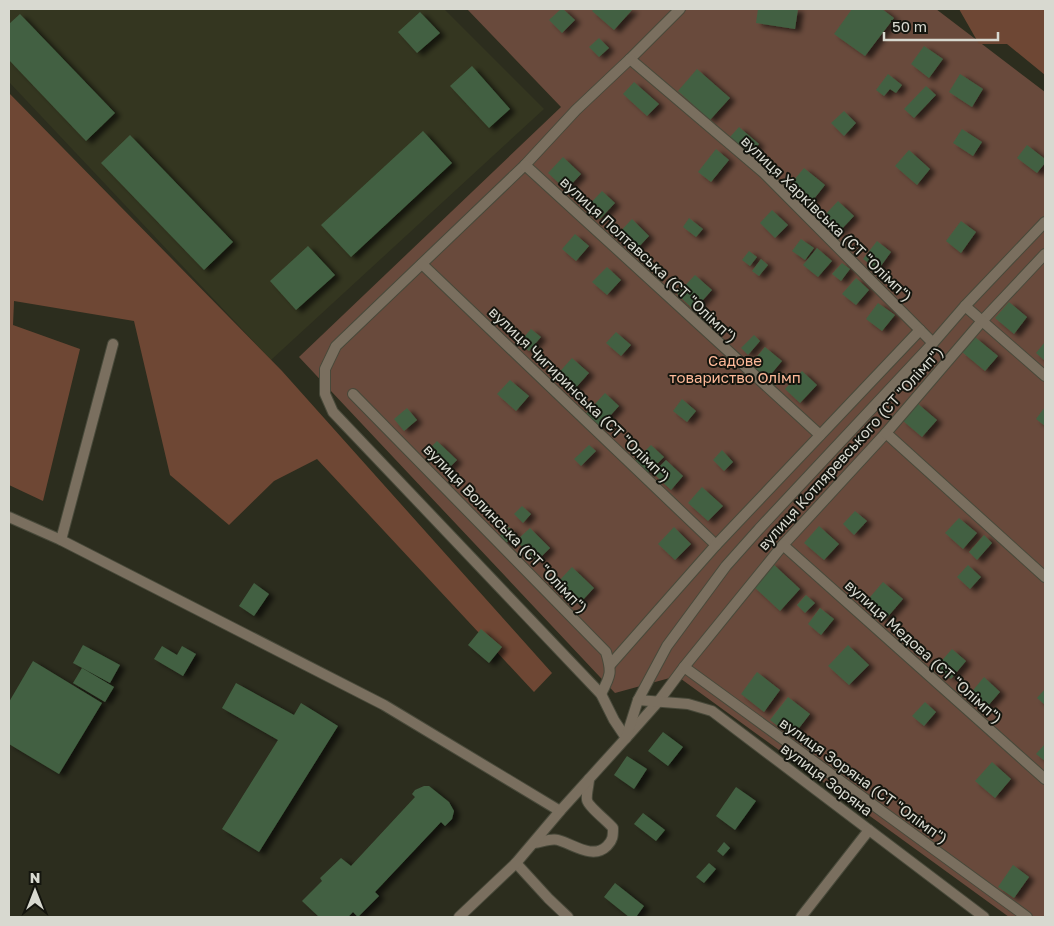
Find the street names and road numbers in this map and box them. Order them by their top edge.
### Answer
street label: вулиця Харківська (СТ "Олімп") [738,131,916,305]
street label: вулиця Полтавська (СТ "Олімп") [557,172,741,346]
street label: вулиця Чигиринська (СТ "Олімп") [486,303,674,485]
street label: вулиця Котляревського (СТ "Олімп") [754,343,946,553]
street label: вулиця Волинська (СТ "Олімп") [420,440,592,616]
street label: вулиця Медова (СТ "Олімп") [842,576,1006,726]
street label: вулиця Зоряна (СТ "Олімп") [777,713,951,847]
street label: вулиця Зоряна [778,739,876,819]

